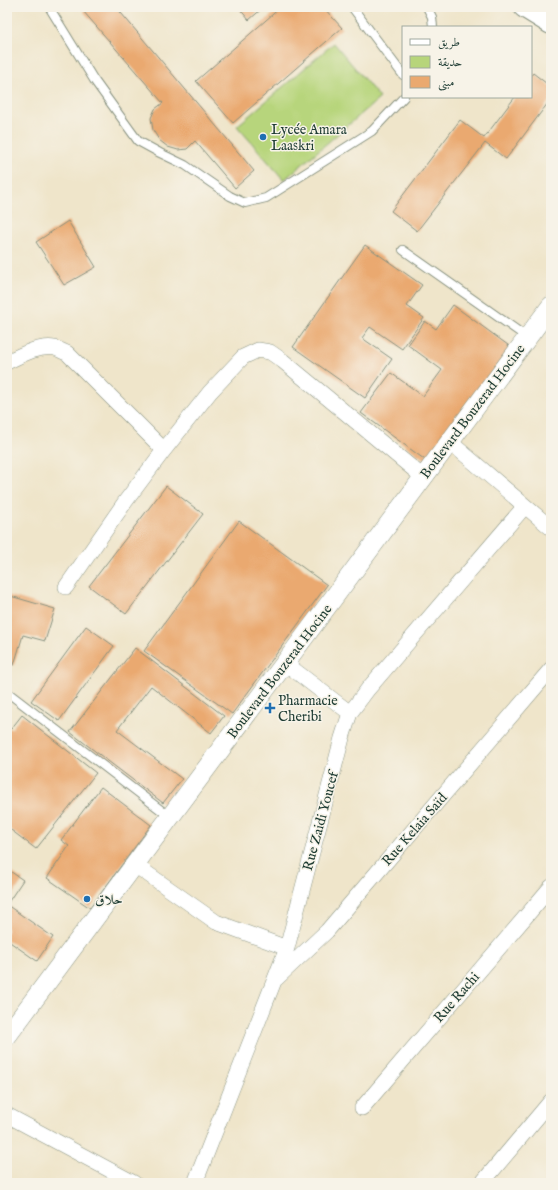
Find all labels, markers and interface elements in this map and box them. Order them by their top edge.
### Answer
legend [402,26,532,98]
text: طريق [438,35,460,50]
text: حديقة [438,55,462,70]
text: مبنى [438,75,454,91]
place label: Lycée Amara Laaskri [271,121,348,155]
marker: Lycée Amara Laaskri [258,132,268,142]
street label: Boulevard Bouzerad Hocine [416,340,530,482]
street label: Boulevard Bouzerad Hocine [223,600,337,742]
place label: Pharmacie Cheribi [278,692,338,726]
marker: Pharmacie Cheribi [265,703,275,713]
street label: Rue Zaidi Youcef [299,767,344,873]
street label: Rue Kelaia Saïd [378,789,452,870]
place label: حلاق [95,891,123,909]
marker: حلاق [82,894,92,904]
street label: Rue Rachi [430,968,484,1027]

